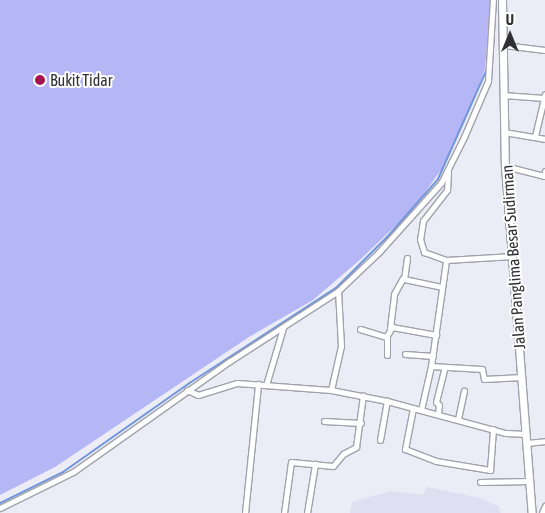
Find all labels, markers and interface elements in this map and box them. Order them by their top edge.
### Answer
north arrow [485,10,535,60]
text: U [506,12,514,28]
place label: Bukit Tidar [50,70,112,90]
marker: Bukit Tidar [34,74,46,86]
street label: Jalan Panglima Besar Sudirman [497,164,529,350]

